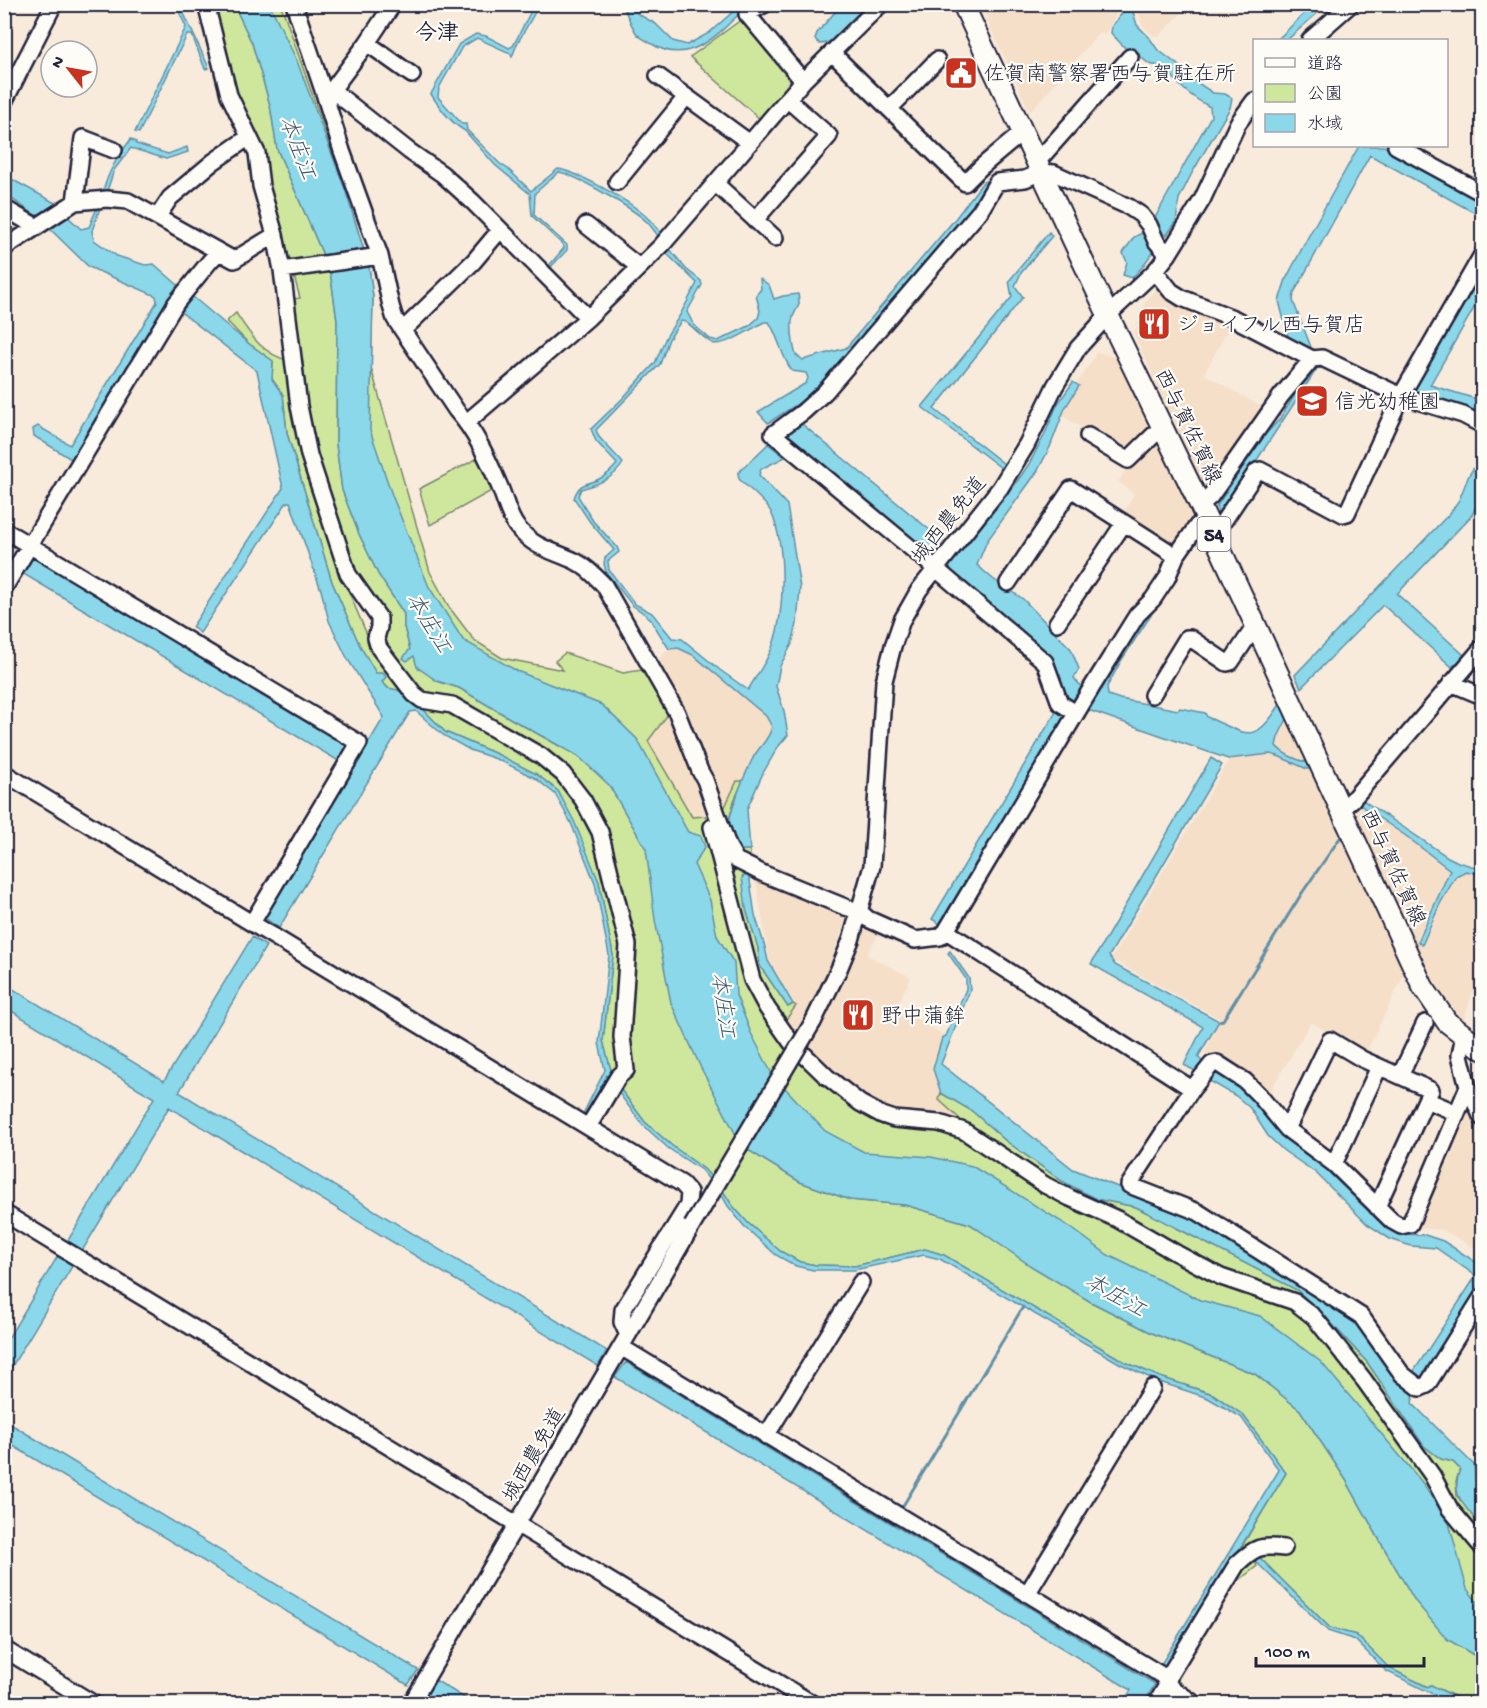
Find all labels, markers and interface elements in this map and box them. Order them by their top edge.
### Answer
district label: 今津 [415,20,459,48]
north arrow [39,39,99,99]
legend [1253,39,1448,147]
text: N [48,53,70,72]
text: 道路 [1307,54,1343,76]
public building icon: 佐賀南警察署西与賀駐在所 [943,55,979,91]
place label: 佐賀南警察署西与賀駐在所 [984,62,1236,89]
text: 公園 [1307,85,1343,106]
water label: 本庄江 [271,113,321,185]
text: 水域 [1307,114,1343,136]
restaurant icon: ジョイフル西与賀店 [1136,306,1172,342]
place label: ジョイフル西与賀店 [1177,313,1365,340]
street label: 西与賀佐賀線 [1147,365,1226,490]
school or university icon: 信光幼稚園 [1294,383,1330,419]
place label: 信光幼稚園 [1335,391,1440,417]
street label: 城西農免道 [906,471,993,570]
road number: 54 [1198,517,1230,551]
water label: 本庄江 [398,589,456,660]
street label: 西与賀佐賀線 [1353,806,1430,931]
water label: 本庄江 [704,971,740,1041]
restaurant icon: 野中蒲鉾 [840,997,876,1033]
place label: 野中蒲鉾 [881,1004,965,1031]
water label: 本庄江 [1079,1269,1150,1326]
street label: 城西農免道 [497,1403,573,1507]
scale bar [1256,1630,1424,1668]
text: 100 m [1264,1643,1310,1664]

